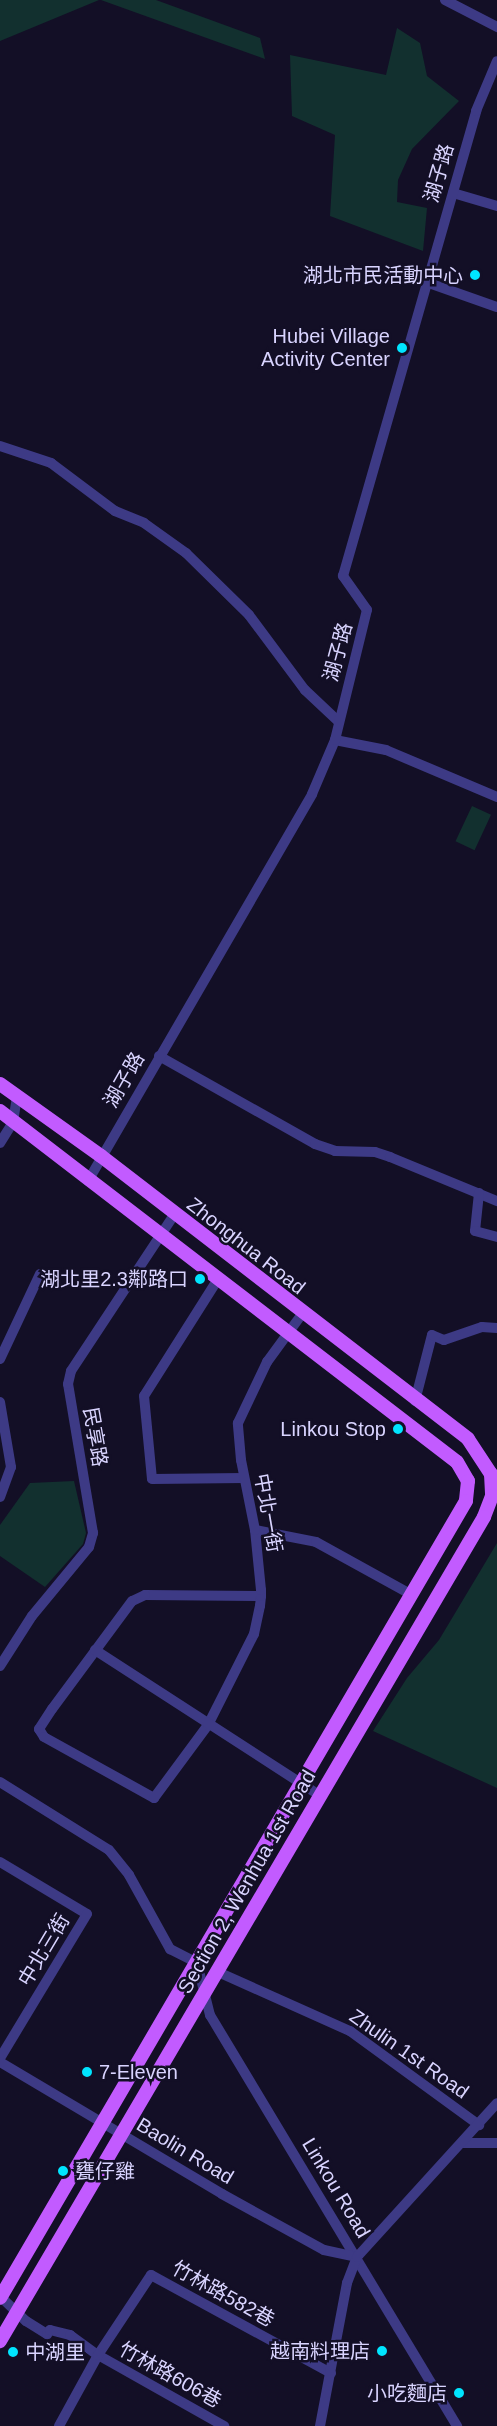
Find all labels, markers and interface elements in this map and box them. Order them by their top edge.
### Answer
street label: 湖子路 [419,141,459,205]
place label: 湖北市民活動中心 [303,263,463,287]
marker: 湖北市民活動中心 [468,268,482,282]
place label: Hubei Village Activity Center [261,324,390,371]
marker: Hubei Village Activity Center [395,341,409,355]
street label: 湖子路 [319,620,357,684]
street label: 湖子路 [99,1048,149,1112]
street label: Zhonghua Road [182,1192,310,1300]
place label: 湖北里2.3鄰路口 [40,1267,188,1291]
marker: 湖北里2.3鄰路口 [193,1272,207,1286]
street label: 民享路 [78,1405,112,1469]
place label: Linkou Stop [280,1417,386,1441]
marker: Linkou Stop [391,1422,405,1436]
street label: 中北一街 [249,1472,287,1554]
street label: Section 2, Wenhua 1st Road [173,1766,321,1998]
street label: 中北三街 [13,1910,75,1990]
street label: Zhulin 1st Road [345,2004,473,2104]
place label: 7-Eleven [99,2060,178,2084]
marker: 7-Eleven [80,2065,94,2079]
street label: Baolin Road [132,2113,238,2189]
street label: Linkou Road [297,2134,375,2242]
place label: 甕仔雞 [75,2159,135,2183]
marker: 甕仔雞 [56,2164,70,2178]
street label: 竹林路582巷 [168,2256,278,2332]
street label: 竹林路606巷 [115,2337,225,2413]
place label: 越南料理店 [270,2339,370,2363]
place label: 中湖里 [25,2340,85,2364]
marker: 越南料理店 [375,2344,389,2358]
marker: 中湖里 [6,2345,20,2359]
place label: 小吃麵店 [367,2381,447,2405]
marker: 小吃麵店 [452,2386,466,2400]

